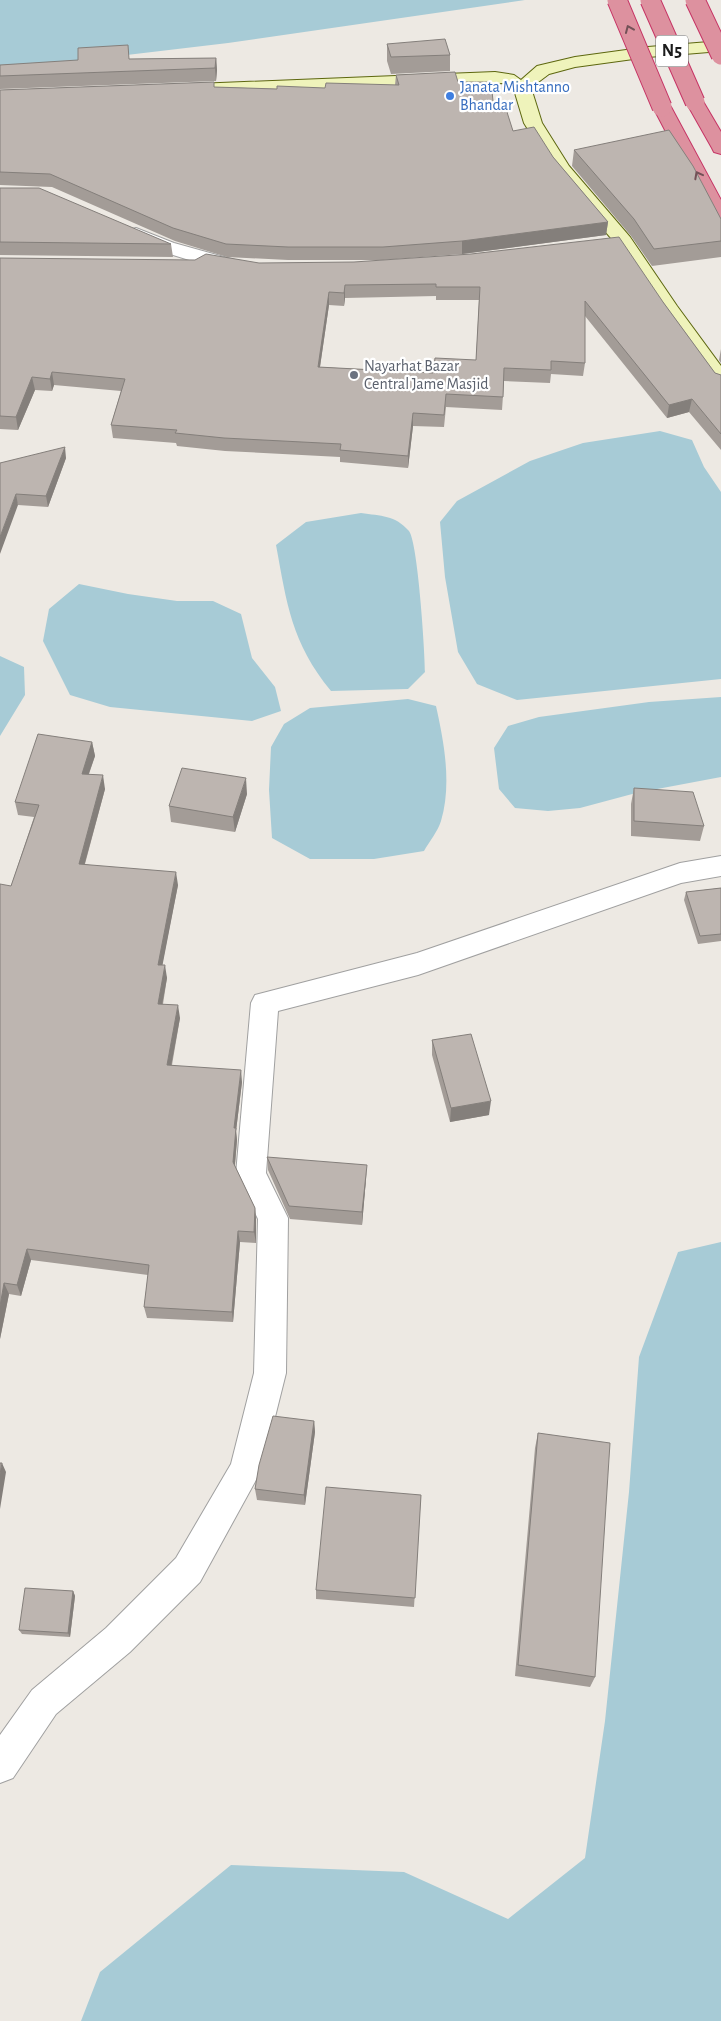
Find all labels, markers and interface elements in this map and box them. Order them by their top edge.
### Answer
one-way arrow [625,25,636,34]
road number: N5 [656,36,688,66]
place label: Janata Mishtanno Bhandar [460,79,570,113]
marker: Janata Mishtanno Bhandar [444,90,456,102]
one-way arrow [694,171,704,180]
place label: Nayarhat Bazar Central Jame Masjid [364,358,489,393]
marker: Nayarhat Bazar Central Jame Masjid [348,369,360,381]

